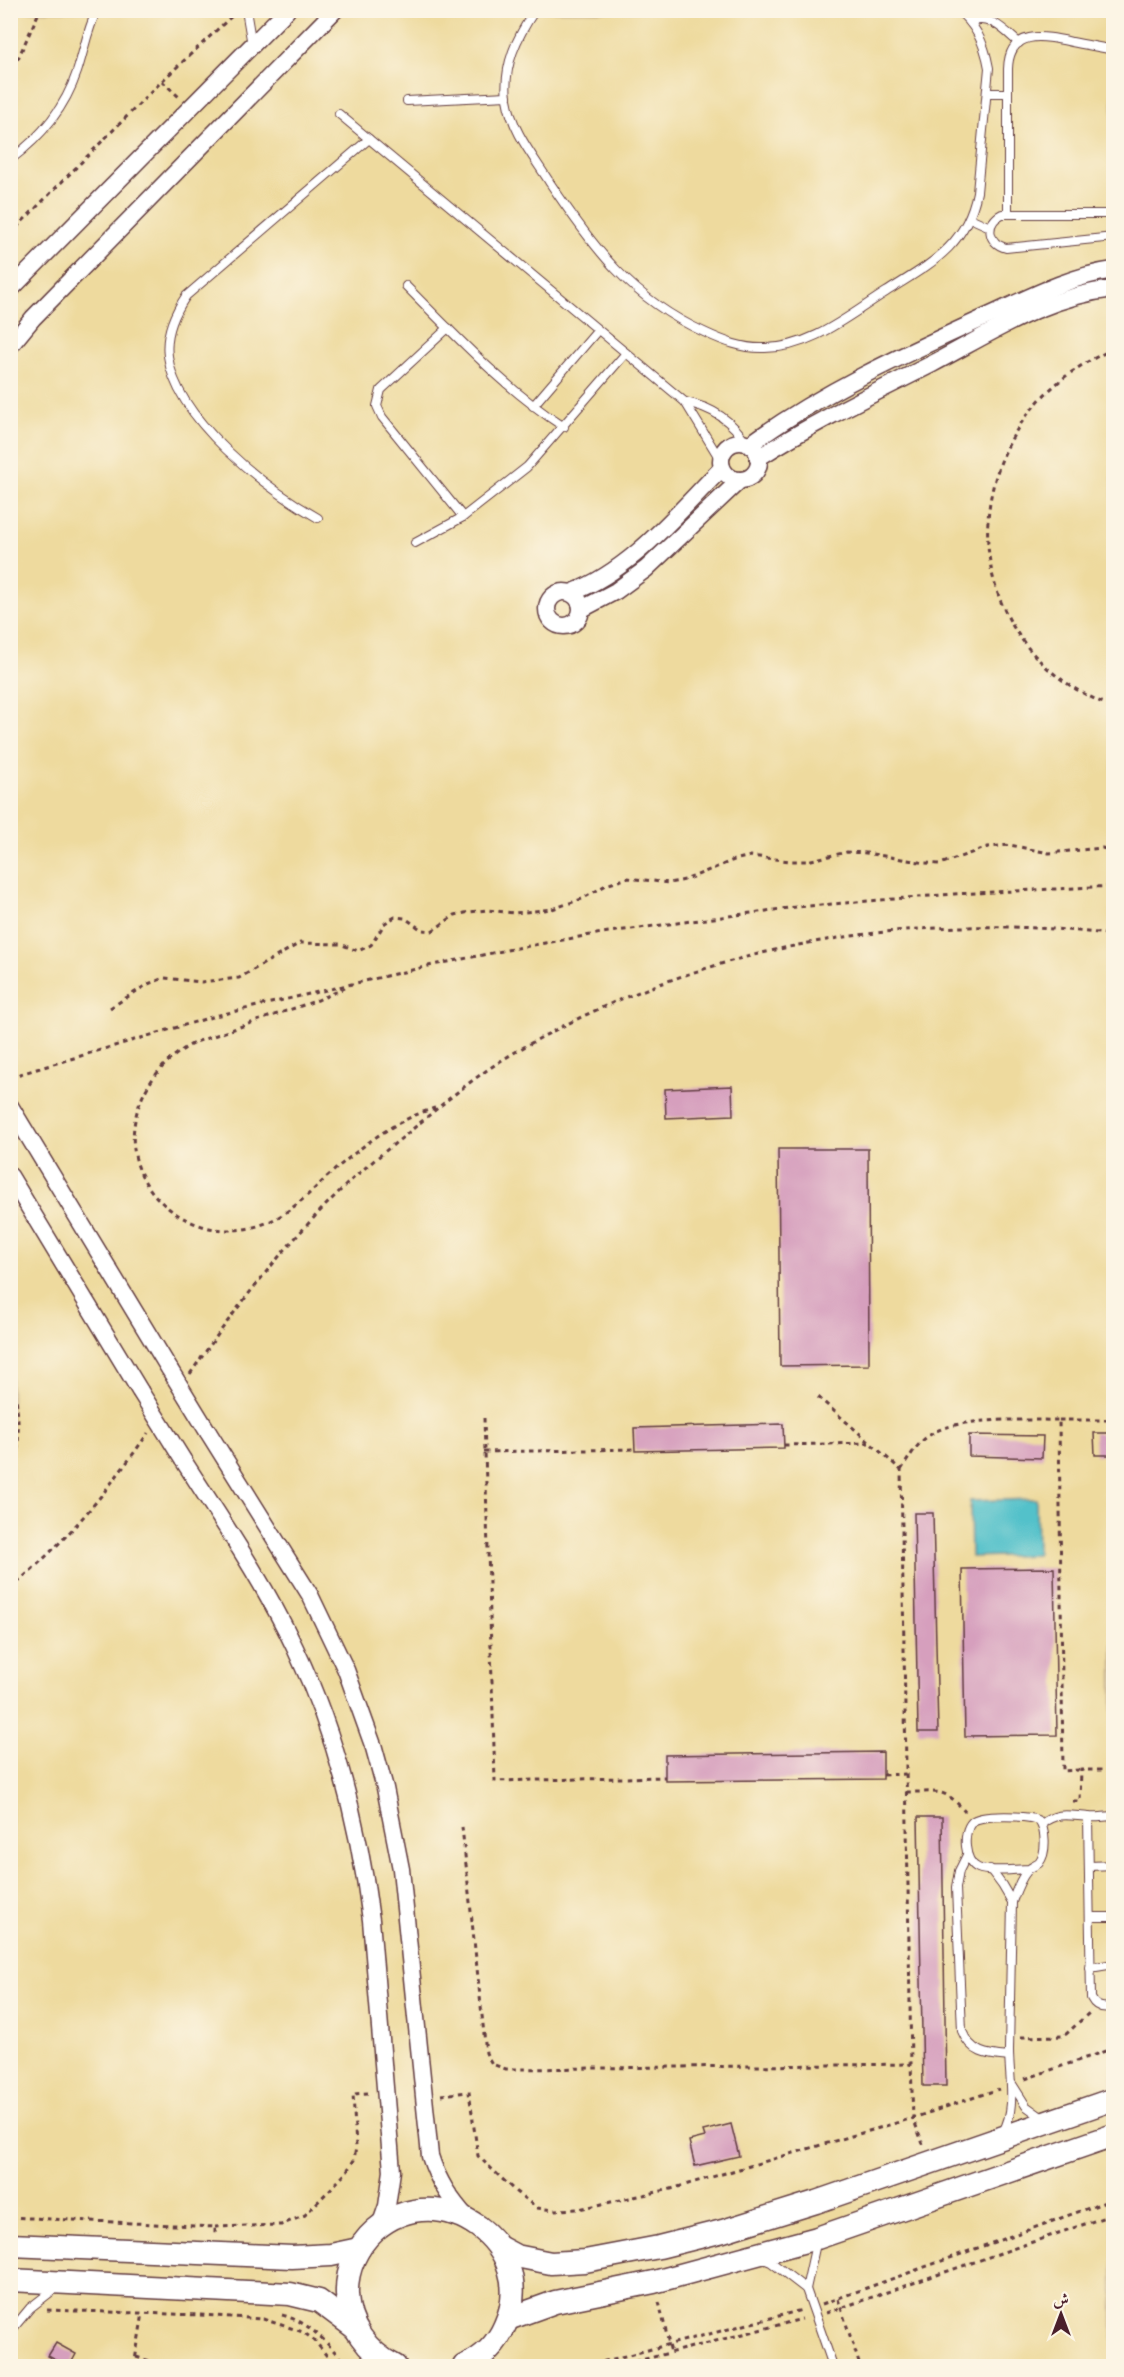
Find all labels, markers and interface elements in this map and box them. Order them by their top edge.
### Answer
north arrow [1031,2284,1091,2344]
text: ش [1053,2290,1069,2310]

